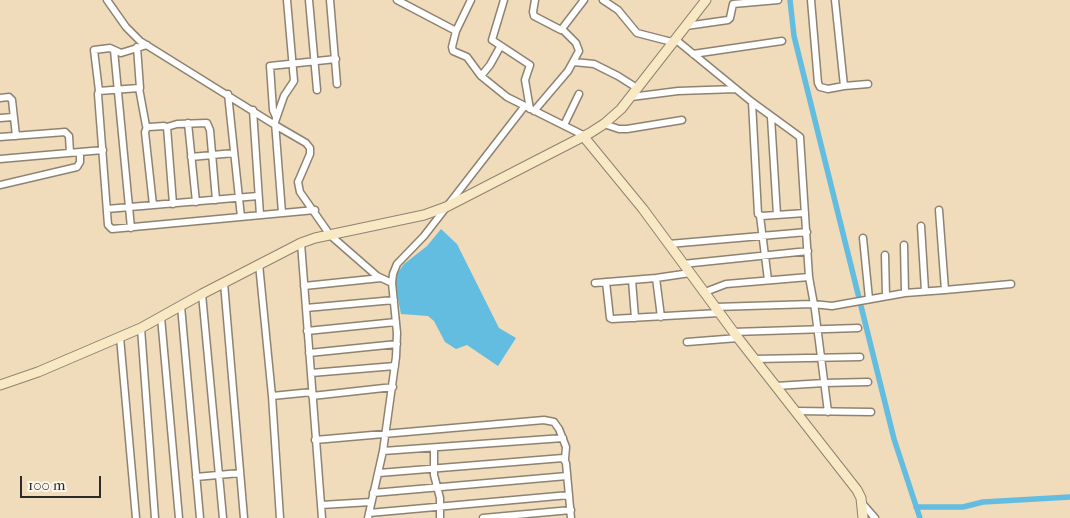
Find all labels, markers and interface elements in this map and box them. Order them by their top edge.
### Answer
scale bar [22,466,104,498]
text: 100 m [28,476,66,494]

